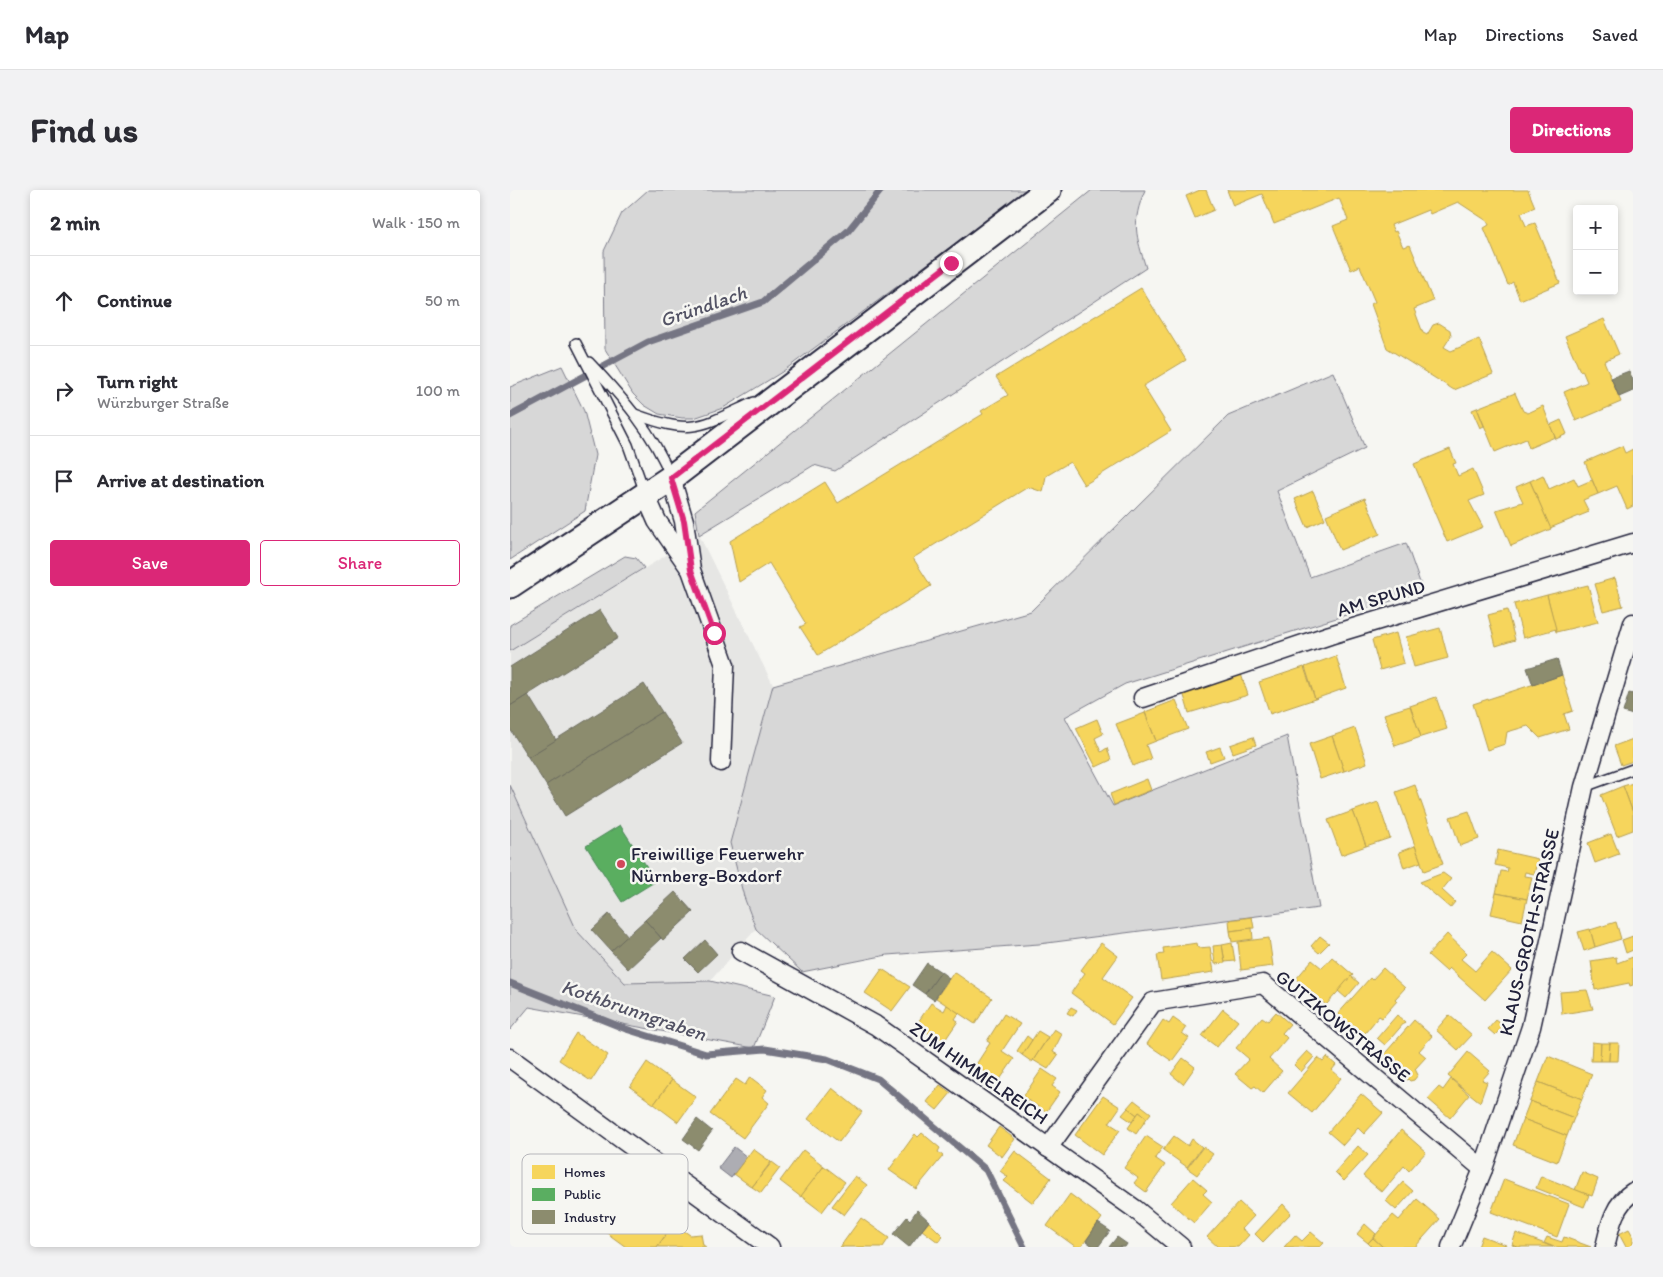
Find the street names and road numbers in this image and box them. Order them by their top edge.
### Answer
street label: AM SPUND [1334,574,1428,622]
street label: KLAUS-GROTH-STRASSE [1494,826,1564,1038]
street label: GUTZKOWSTRASSE [1271,965,1415,1087]
street label: ZUM HIMMELREICH [905,1017,1053,1129]

